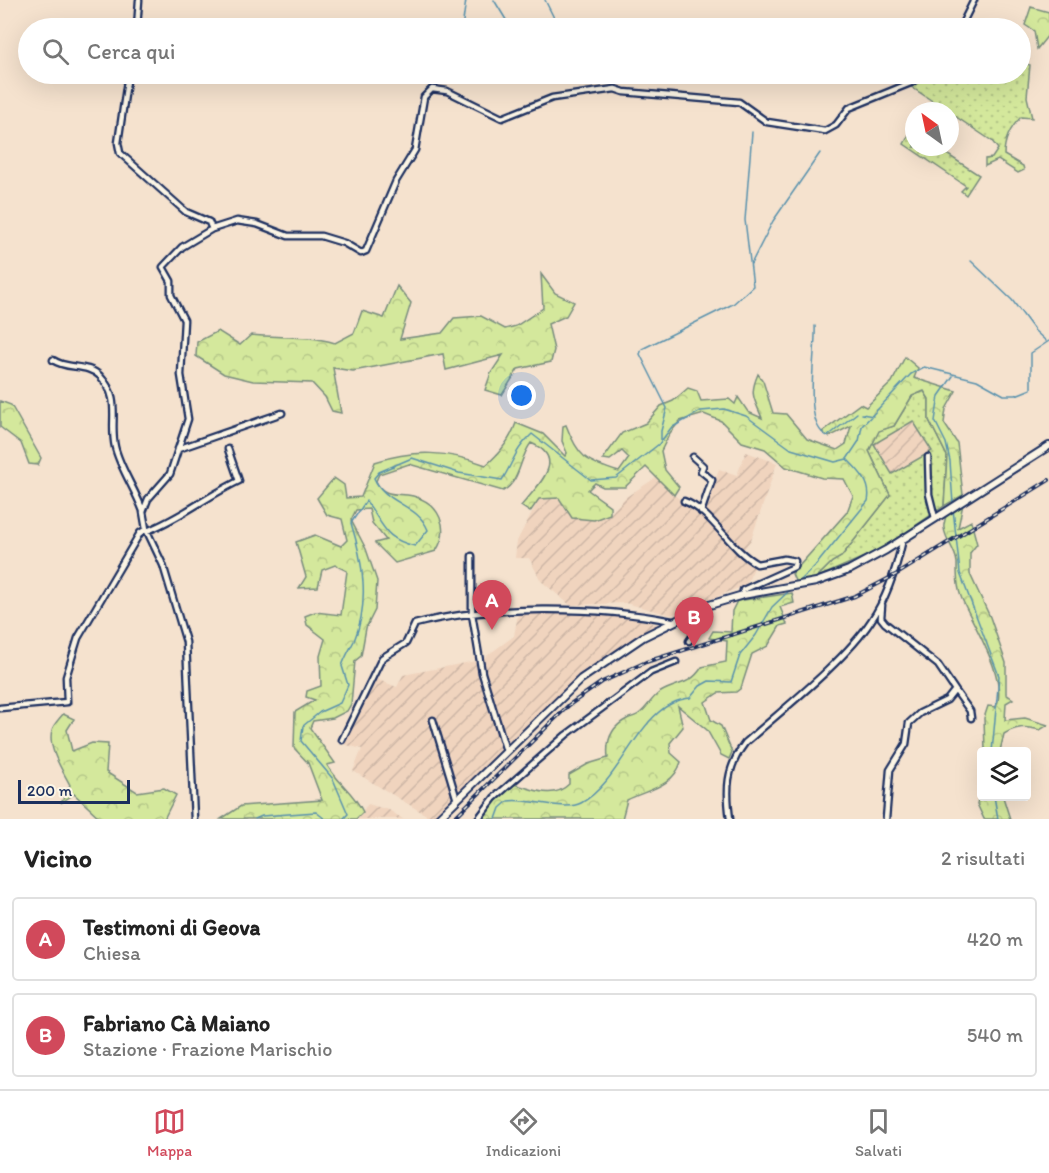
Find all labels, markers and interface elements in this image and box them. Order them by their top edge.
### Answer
search box [18,18,1031,84]
icon: search [39,35,72,68]
text: Cerca qui [87,38,175,65]
north arrow [905,102,959,156]
your location [507,381,536,410]
pin: A [472,580,512,630]
pin: B [674,598,714,647]
map controls [977,747,1031,801]
button: layers [977,747,1031,801]
scale bar [18,777,130,804]
text: 200 m [27,781,72,800]
text: Vicino [24,842,92,874]
text: 2 risultati [941,846,1025,870]
text: Testimoni di Geova [83,914,260,941]
text: A [39,927,52,951]
text: 420 m [967,927,1023,951]
text: Chiesa [83,941,141,965]
text: Fabriano Cà Maiano [83,1010,270,1037]
text: B [39,1023,52,1047]
text: 540 m [967,1023,1023,1047]
text: Stazione · Frazione Marischio [83,1037,332,1061]
tab: Mappa [147,1105,192,1160]
tab: Indicazioni [486,1105,561,1160]
tab: Salvati [855,1105,902,1160]

